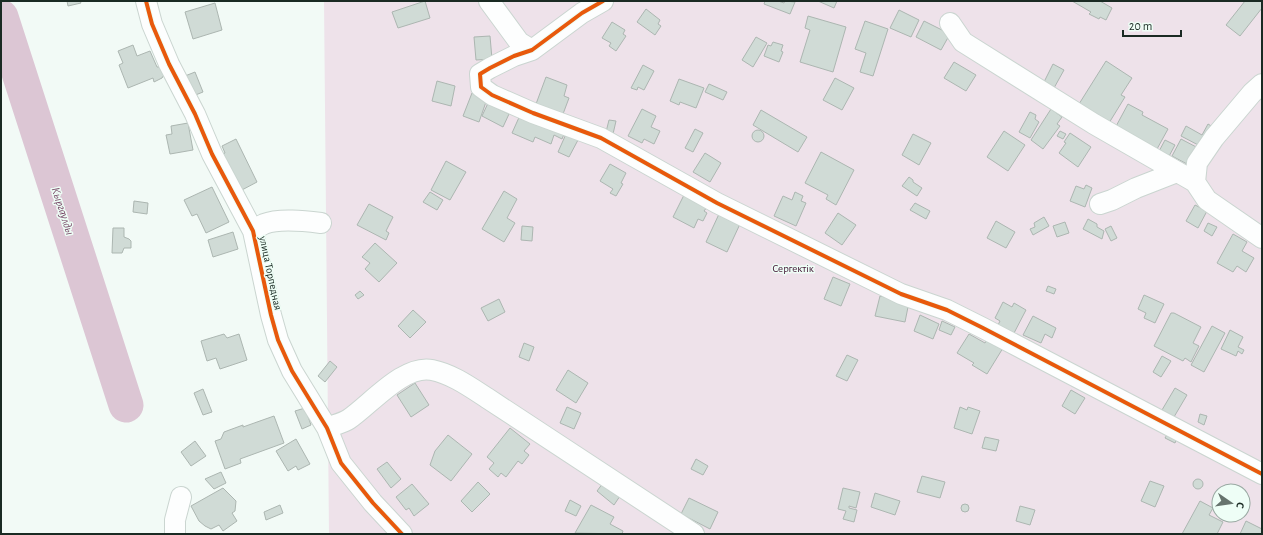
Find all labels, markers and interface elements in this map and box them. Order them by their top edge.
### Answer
scale bar [1123,12,1181,38]
text: 20 m [1129,20,1152,32]
water label: Кыргаулды [49,186,76,237]
street label: улица Торпедная [257,234,284,311]
park label: Сергектік [772,263,814,274]
north arrow [1211,483,1251,523]
text: С [1234,501,1246,509]

